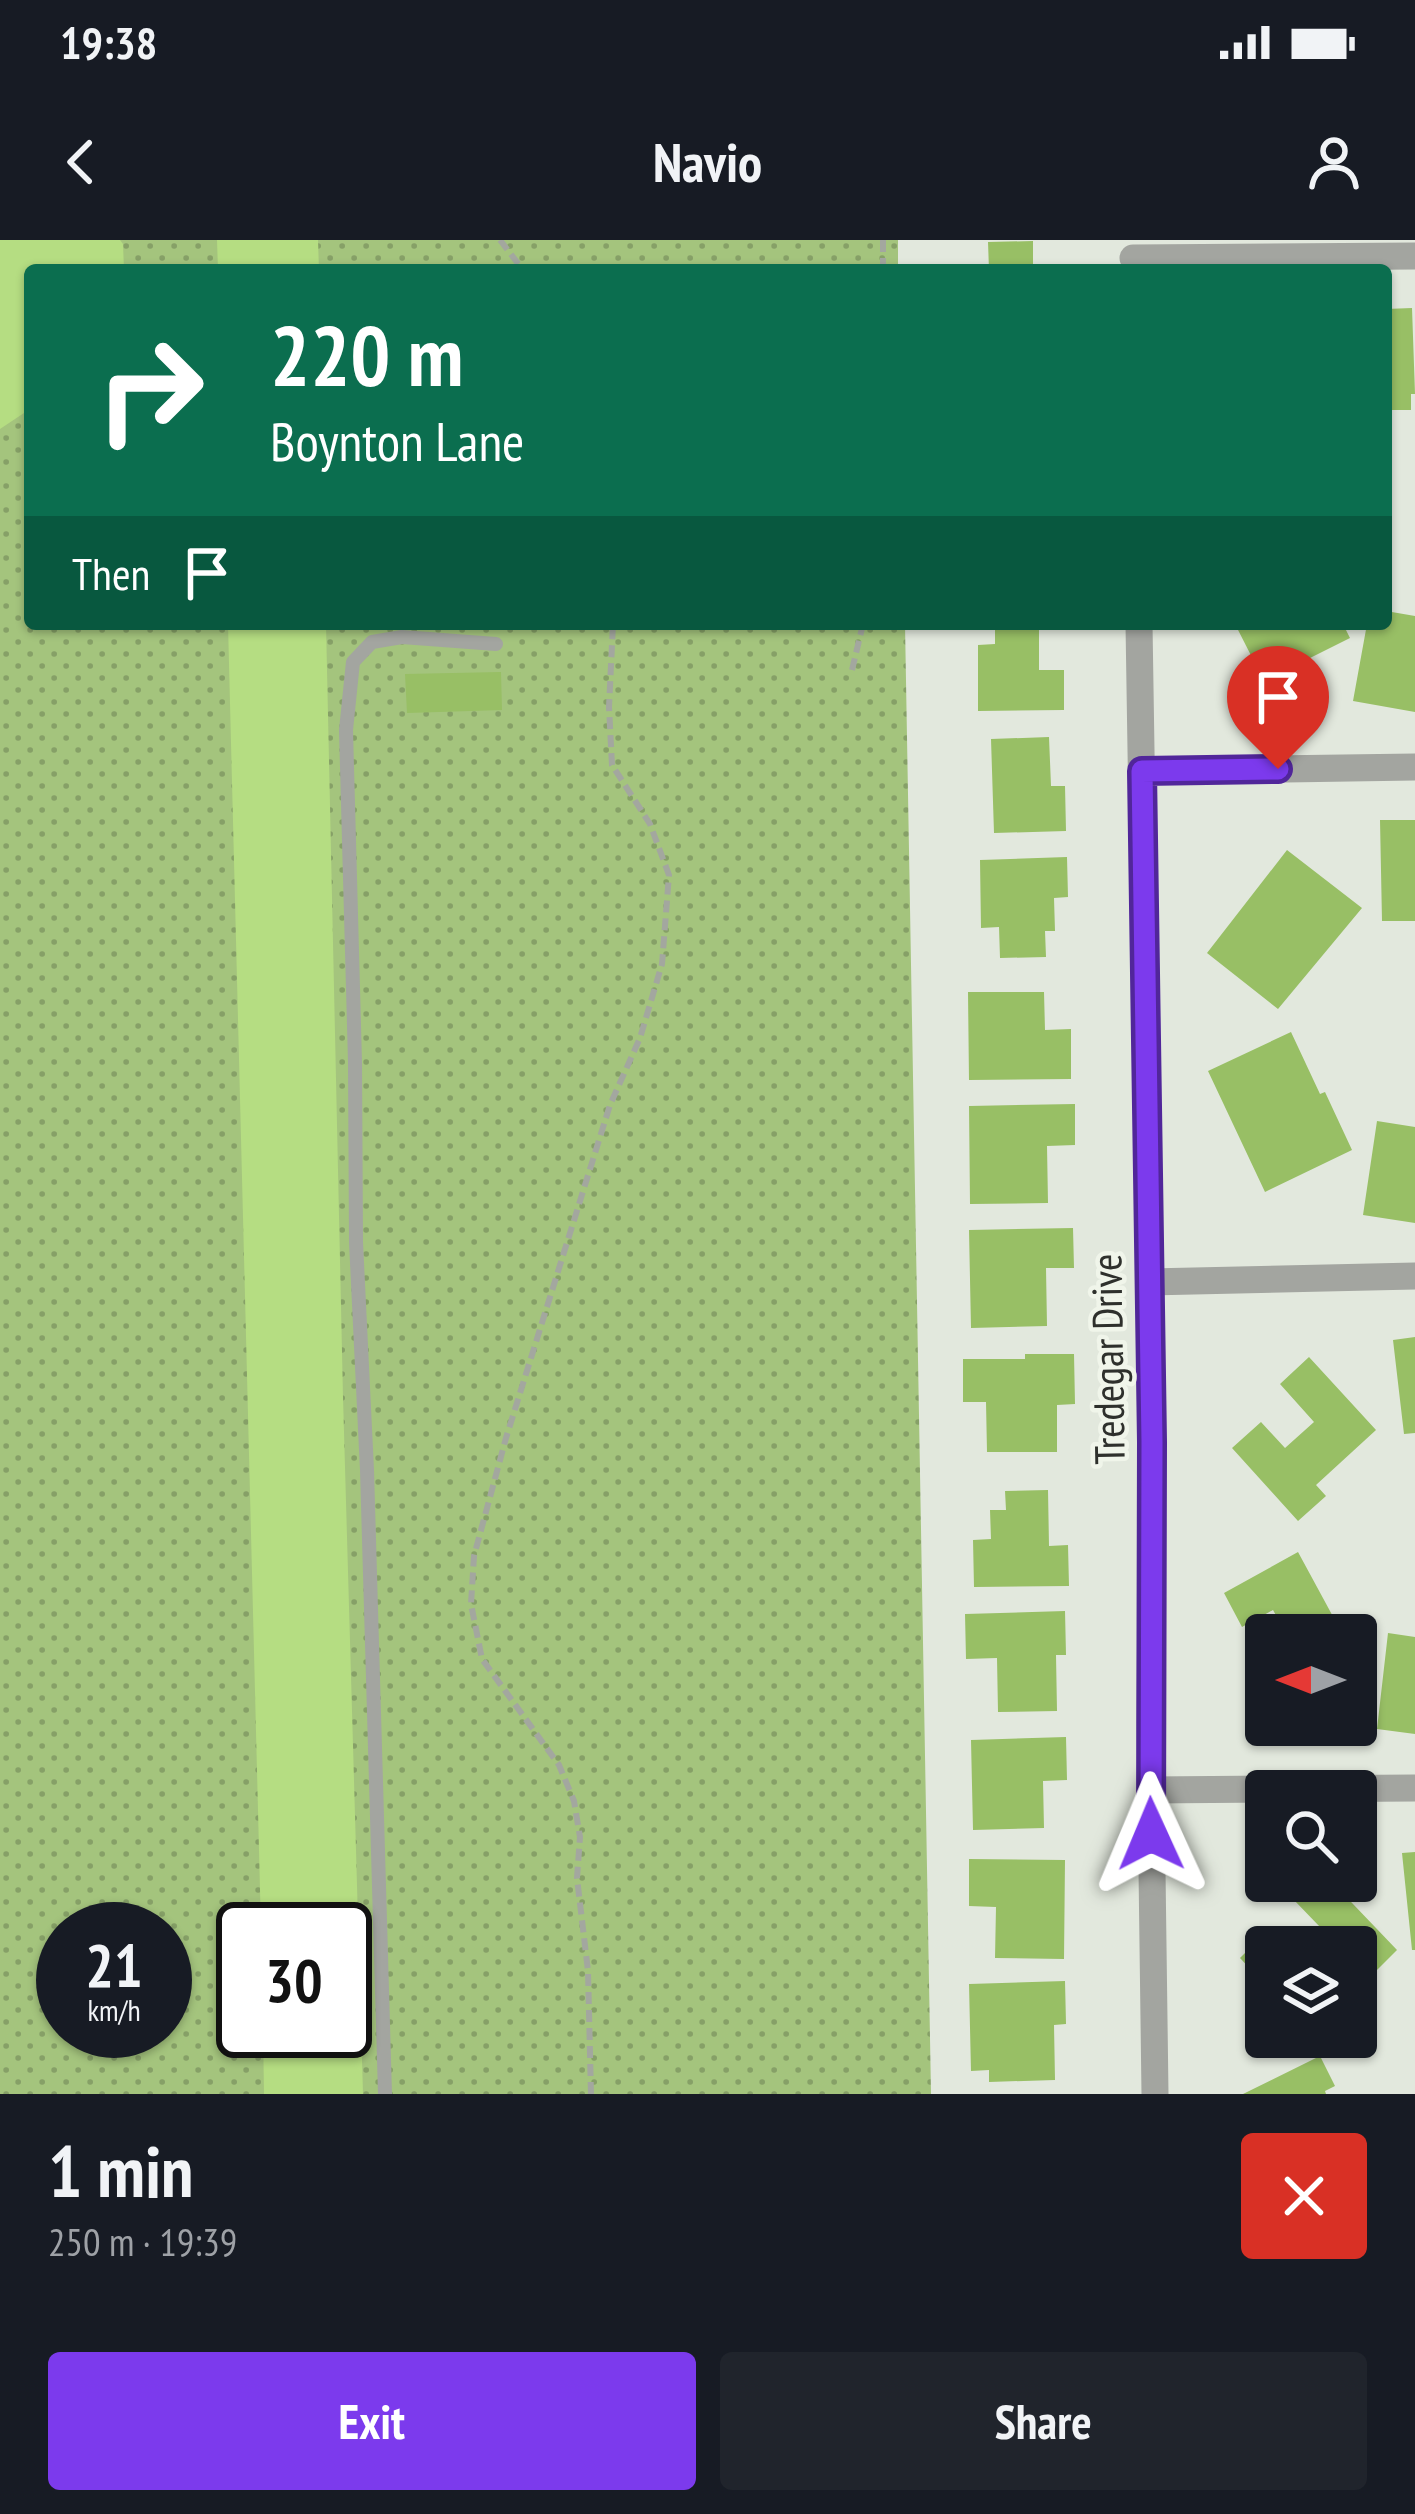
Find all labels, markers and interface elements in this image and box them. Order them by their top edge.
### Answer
text: 19:38 [60,13,157,71]
text: Navio [653,127,762,197]
icon: back [48,129,114,195]
icon: person [1301,129,1367,195]
text: 220 m [270,300,463,409]
icon: right [72,312,228,468]
text: Boynton Lane [270,406,524,476]
icon: arrive [174,540,240,606]
text: Then [72,544,150,602]
pin [1227,646,1329,769]
icon: arrive [1245,664,1311,730]
street label: Tredegar Drive [1078,1253,1137,1465]
north arrow [1245,1614,1377,1746]
map controls [1245,1614,1377,2058]
button: search [1245,1770,1377,1902]
position arrow [1088,1771,1214,1897]
speed limit sign: 30 [216,1902,372,2058]
text: 21 [85,1926,143,2004]
button: layers [1245,1926,1377,2058]
text: km/h [87,1990,141,2029]
text: 1 min [48,2124,193,2217]
button: close [1241,2133,1367,2259]
text: 250 m · 19:39 [48,2216,237,2267]
button: Exit [48,2352,696,2490]
button: Share [720,2352,1367,2490]

